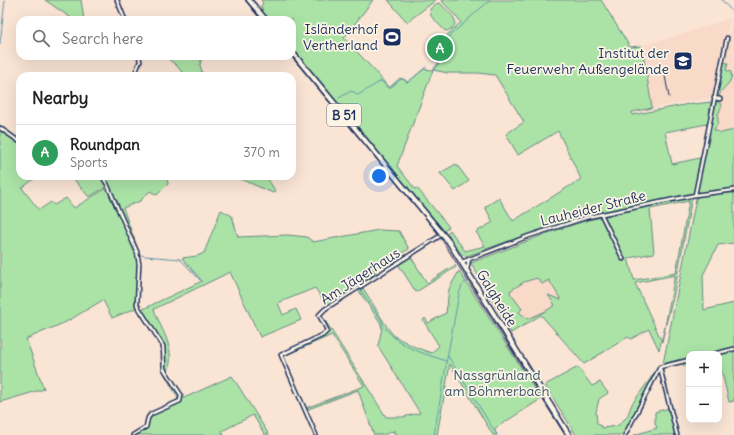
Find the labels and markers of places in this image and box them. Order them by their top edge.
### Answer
place label: Isländerhof Vertherland [303,20,378,54]
sports icon: Isländerhof Vertherland [381,26,403,48]
pin: A [427,33,453,63]
place label: Institut der Feuerwehr Außengelände [507,44,669,78]
school or university icon: Institut der Feuerwehr Außengelände [672,50,694,72]

